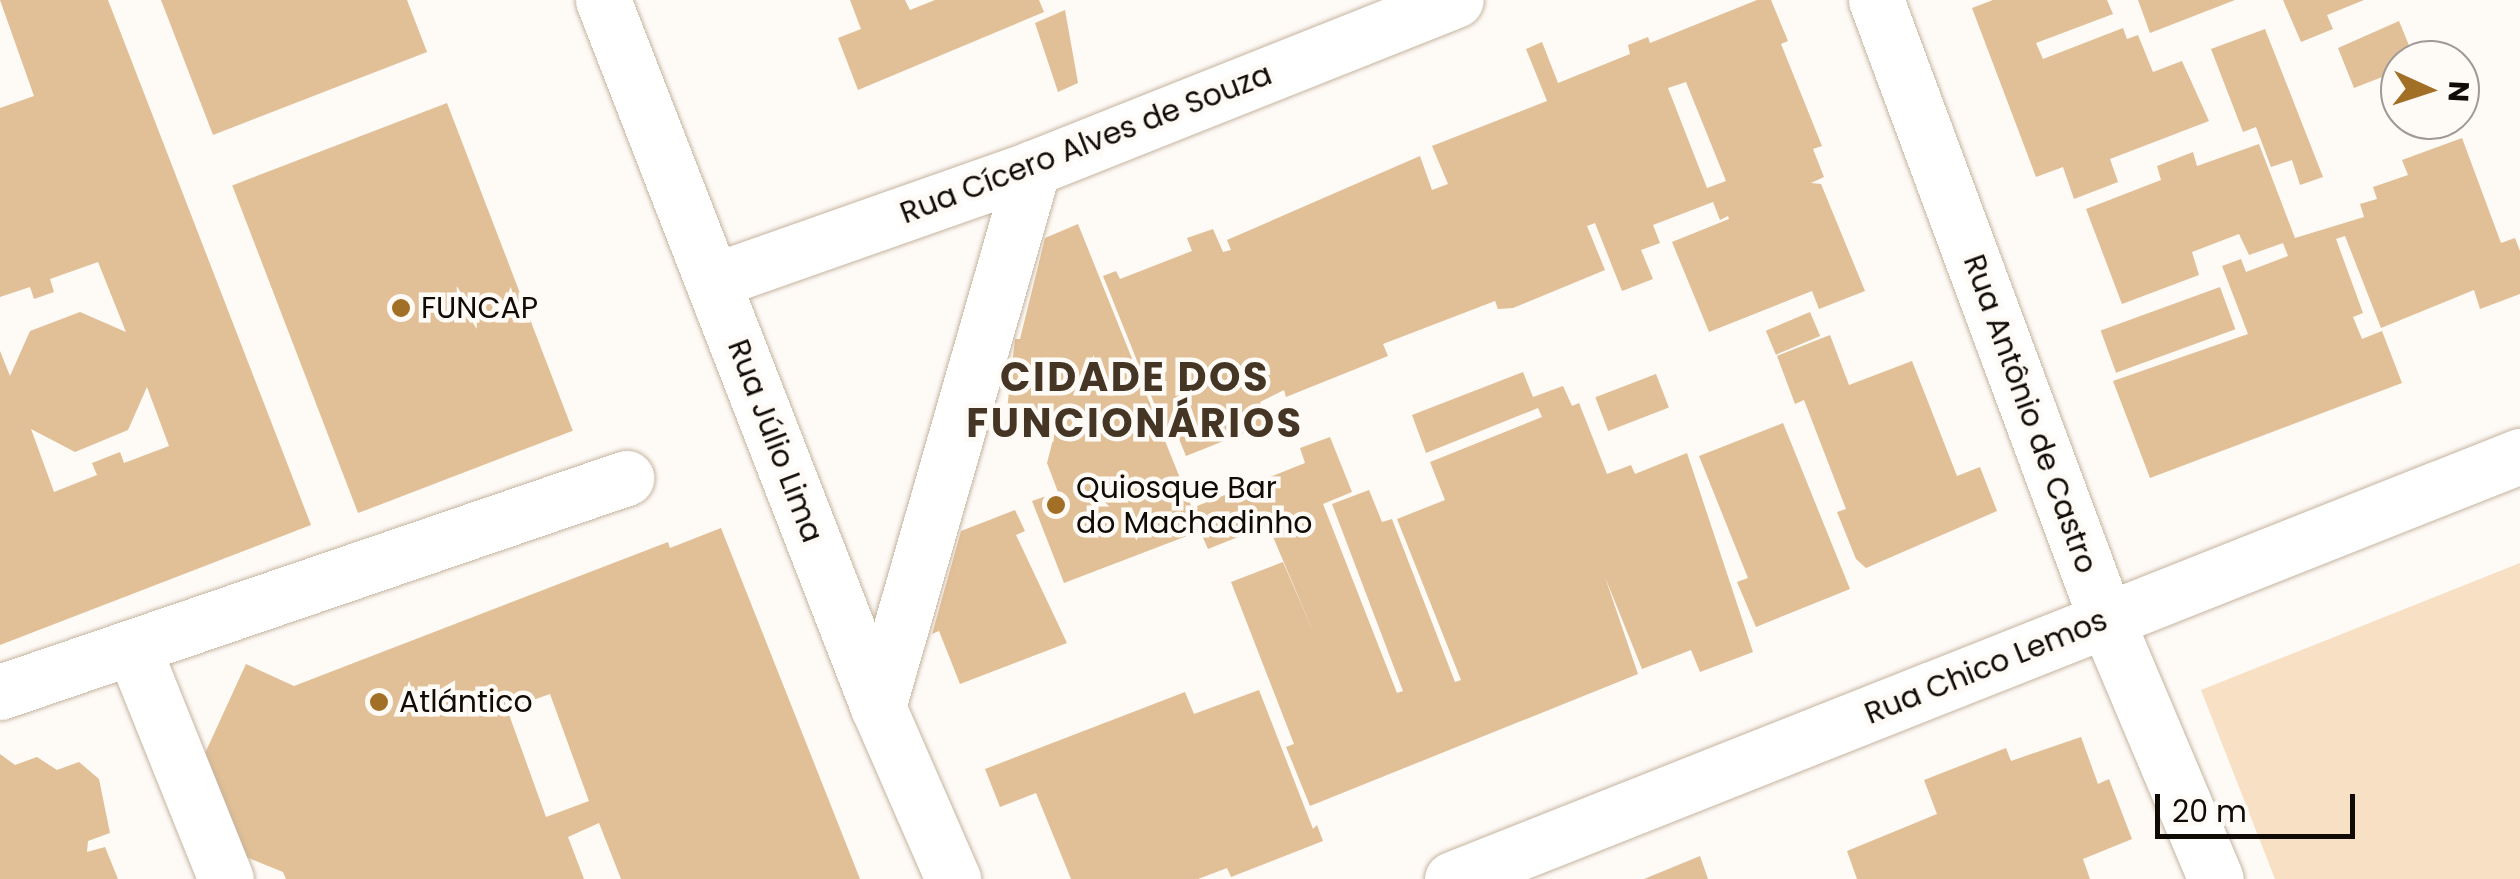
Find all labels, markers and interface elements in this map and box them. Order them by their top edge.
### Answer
north arrow [2380,40,2480,140]
street label: Rua Cícero Alves de Souza [895,56,1277,232]
text: N [2438,80,2478,103]
street label: Rua Antônio de Castro [1956,250,2104,578]
place label: FUNCAP [421,290,538,326]
marker: FUNCAP [390,297,412,319]
street label: Rua Júlio Lima [720,335,830,547]
district label: CIDADE DOS FUNCIONÁRIOS [966,353,1304,447]
place label: Quiosque Bar do Machadinho [1076,470,1313,540]
marker: Quiosque Bar do Machadinho [1045,494,1067,516]
street label: Rua Chico Lemos [1860,602,2112,732]
place label: Atlántico [399,684,533,720]
marker: Atlántico [368,691,390,713]
scale bar [2160,774,2360,836]
text: 20 m [2172,790,2247,833]

